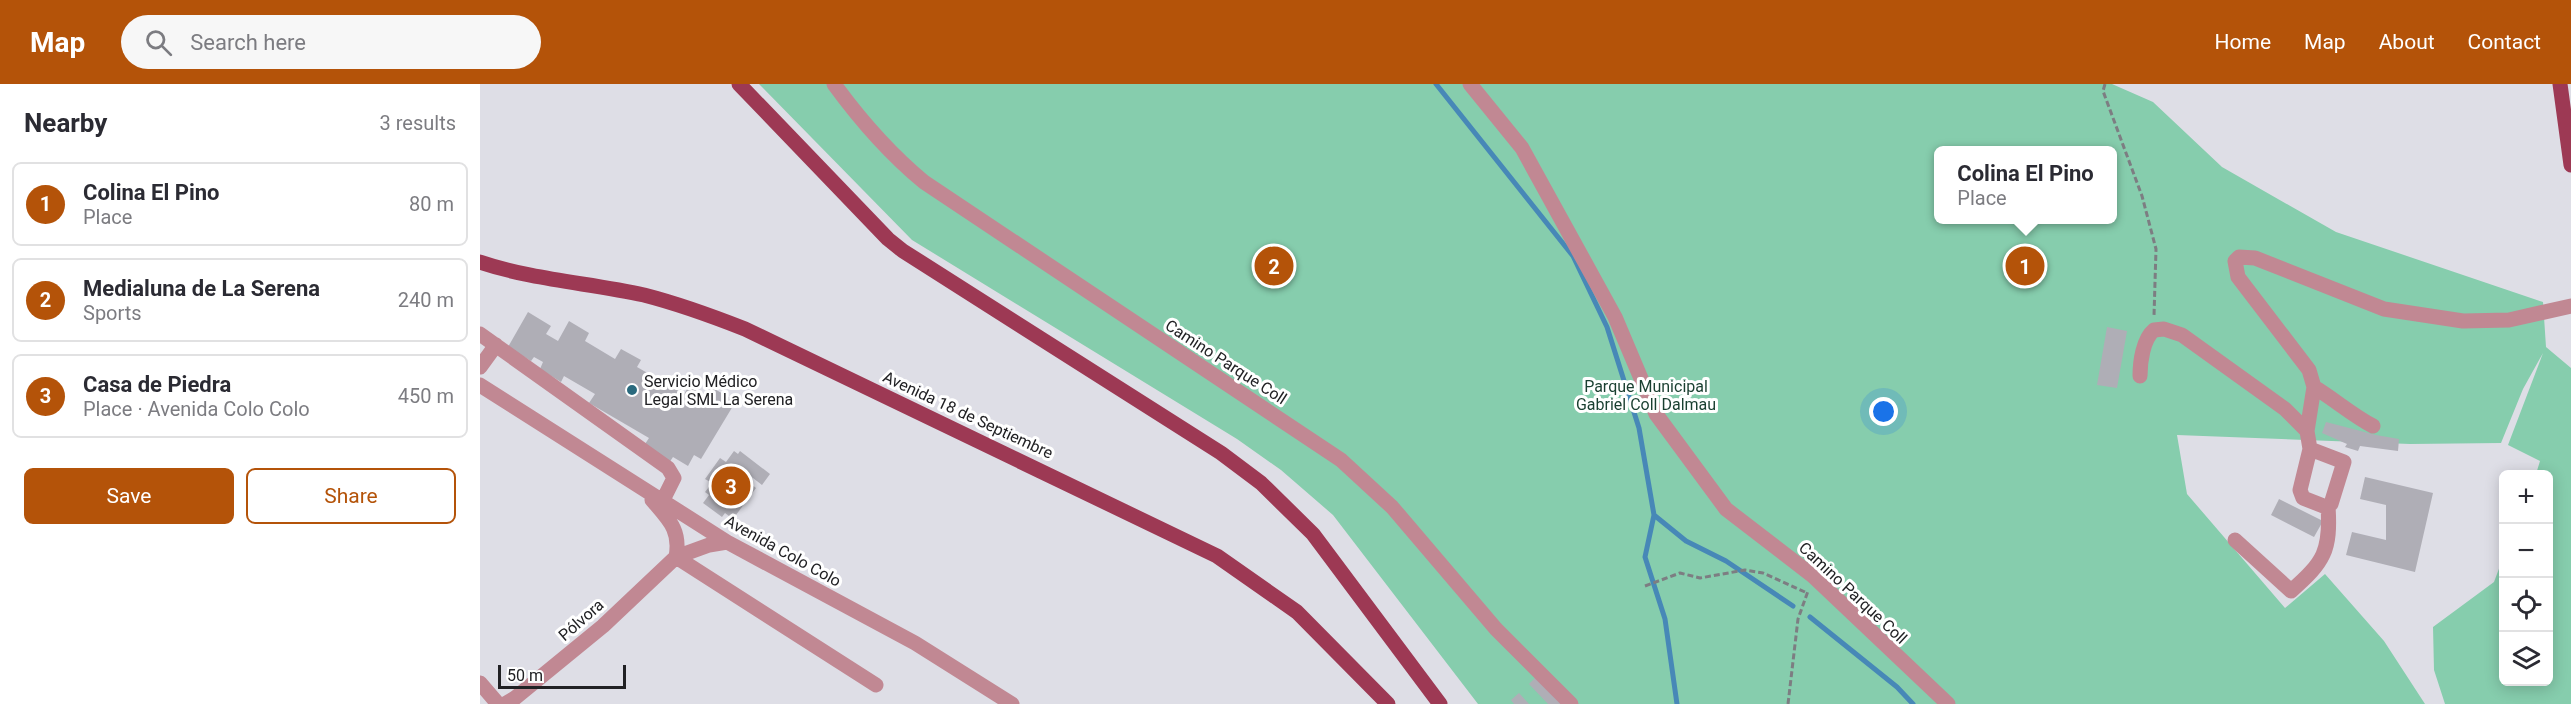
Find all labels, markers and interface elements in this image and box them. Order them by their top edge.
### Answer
search box [121,15,541,69]
text: Map [30,26,85,59]
icon: search [142,26,175,59]
text: Search here [190,30,306,55]
text: Home [2215,30,2271,54]
text: Map [2304,30,2346,54]
text: About [2379,30,2435,54]
text: Contact [2468,30,2541,54]
text: Nearby [24,108,107,138]
text: 3 results [380,111,456,135]
popup [1934,146,2117,224]
text: Colina El Pino [1957,161,2094,186]
text: Colina El Pino [83,180,219,205]
text: Place [1957,186,2007,210]
text: 1 [40,192,51,216]
text: 80 m [409,192,454,216]
text: Place [83,205,132,229]
pin: 2 [1254,244,1294,288]
pin: 1 [2006,244,2044,288]
text: Medialuna de La Serena [83,276,320,301]
text: 2 [40,288,51,312]
text: 240 m [398,288,454,312]
text: Sports [83,301,142,325]
street label: Camino Parque Coll [1162,316,1290,408]
street label: Avenida 18 de Septiembre [880,367,1056,463]
text: Casa de Piedra [83,372,231,397]
place label: Servicio Médico Legal SML La Serena [644,372,793,409]
park label: Parque Municipal Gabriel Coll Dalmau [1576,377,1716,414]
marker: Servicio Médico Legal SML La Serena [625,383,639,397]
text: 3 [40,384,51,408]
text: 450 m [398,384,454,408]
text: Place · Avenida Colo Colo [83,397,310,421]
your location [1869,397,1898,426]
pin: 3 [712,464,750,508]
button: Save [24,468,234,524]
button: Share [246,468,456,524]
map controls [2499,470,2553,686]
button: + [2499,470,2553,524]
street label: Avenida Colo Colo [722,511,844,591]
button: − [2499,524,2553,578]
street label: Camino Parque Coll [1795,538,1911,648]
button: locate [2499,578,2553,632]
street label: Pólvora [555,595,607,645]
button: layers [2499,632,2553,686]
scale bar [498,662,626,690]
text: 50 m [507,666,543,685]

